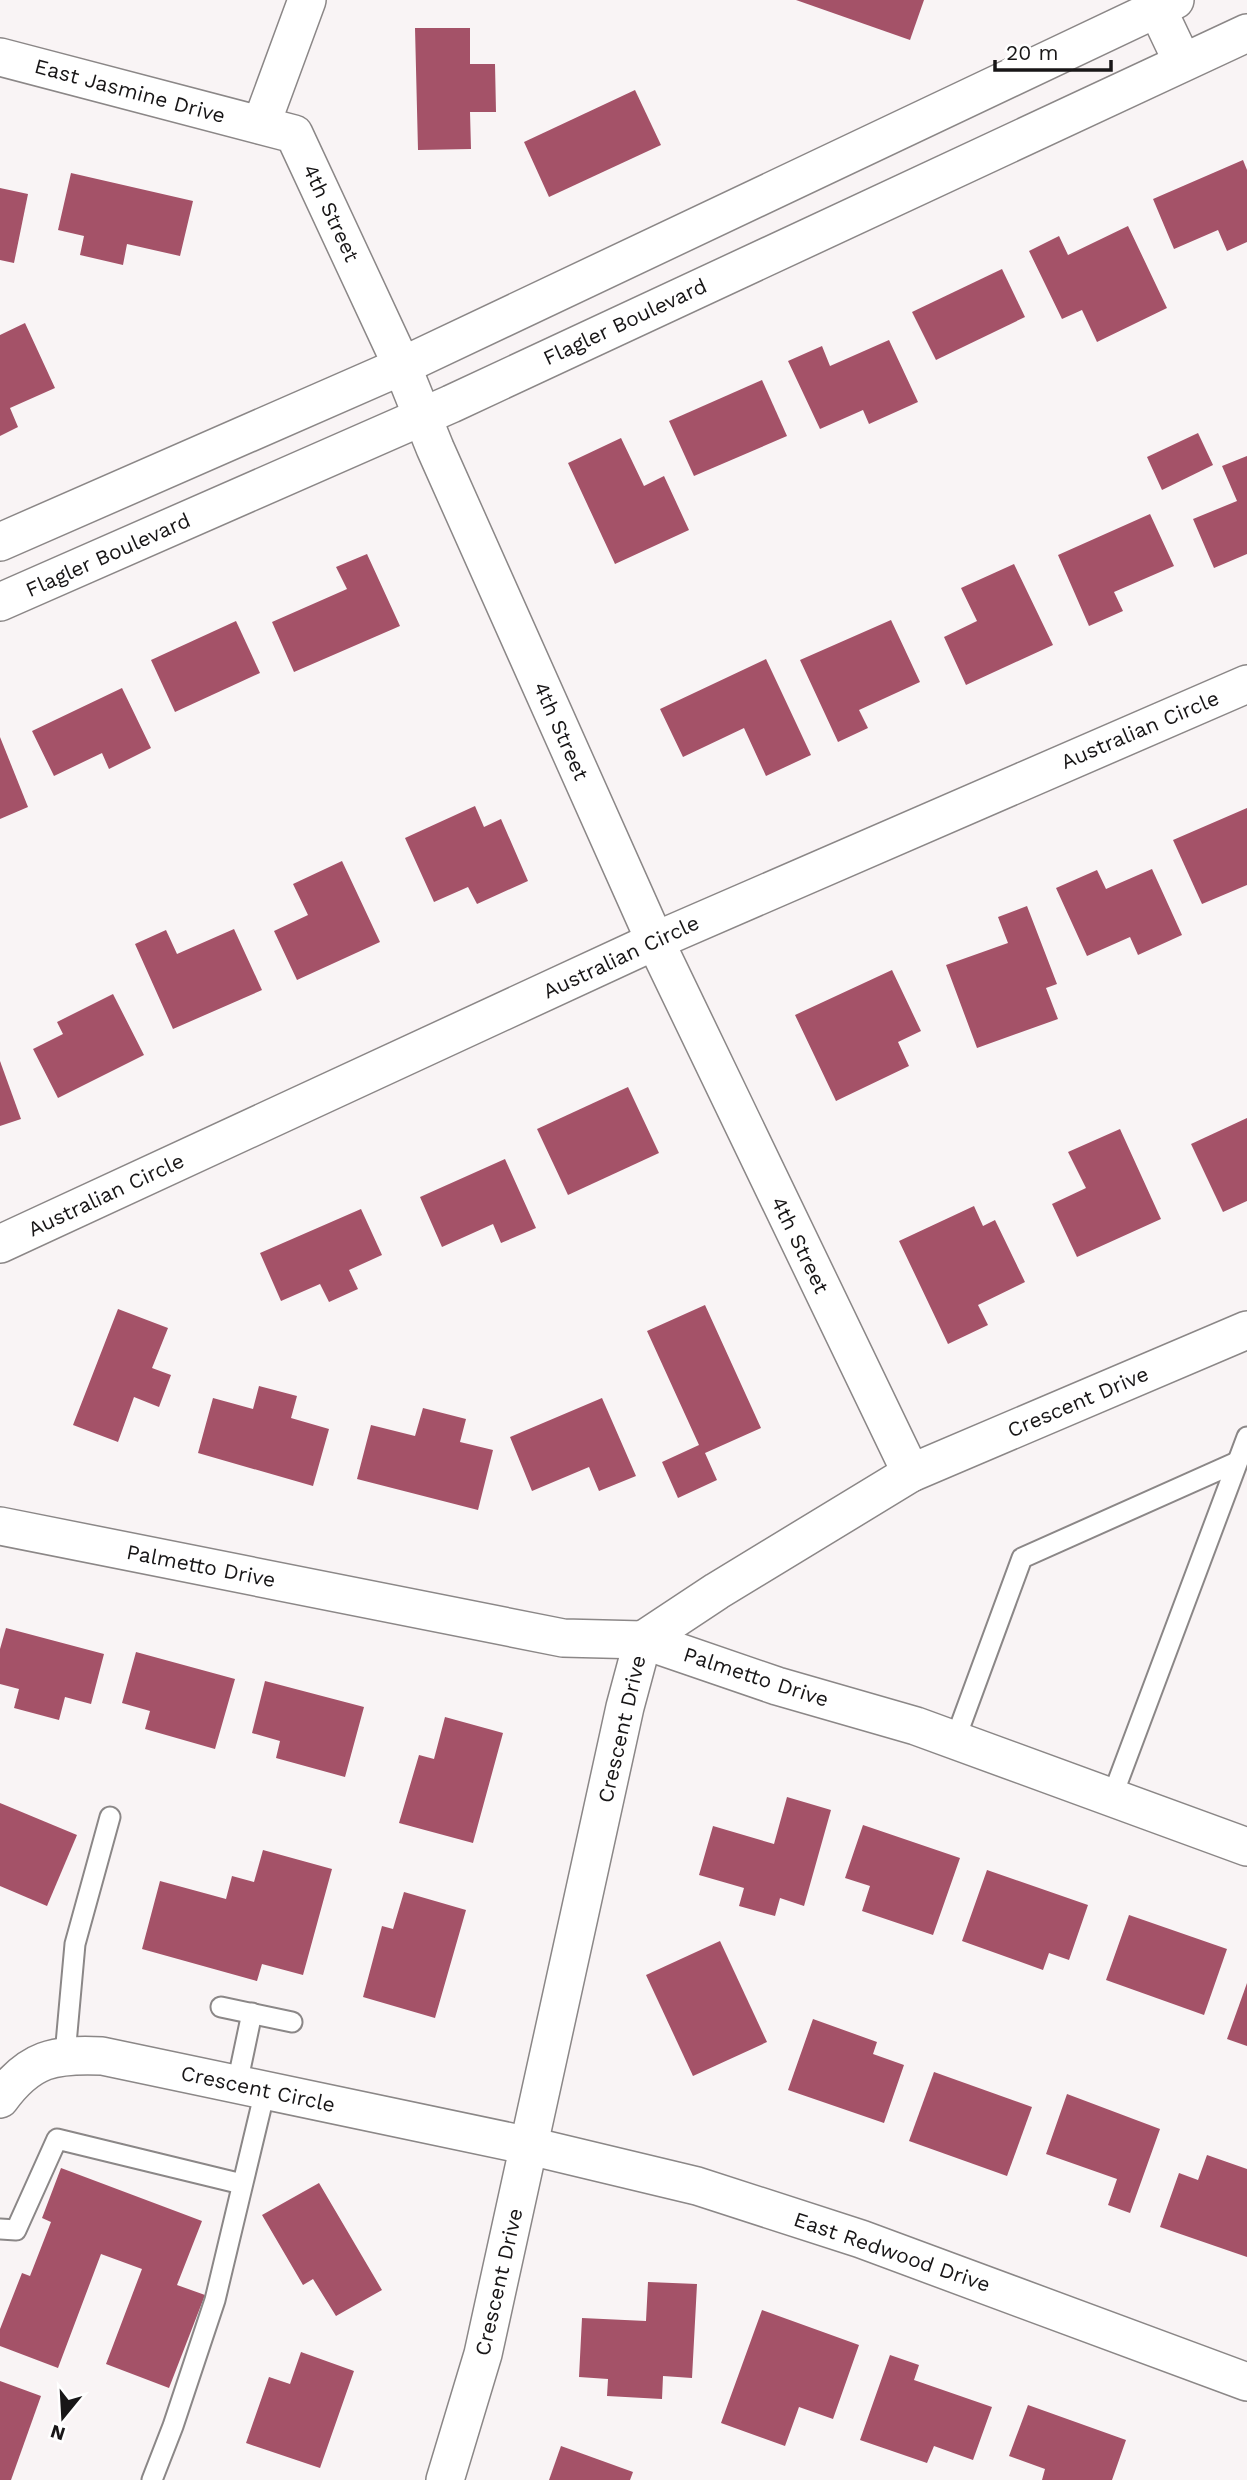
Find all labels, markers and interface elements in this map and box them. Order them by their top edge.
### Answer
scale bar [995,28,1110,72]
text: 20 m [1006,40,1058,65]
street label: East Jasmine Drive [32,53,228,128]
street label: 4th Street [298,160,365,266]
street label: Flagler Boulevard [539,273,711,370]
street label: Flagler Boulevard [22,507,194,602]
street label: 4th Street [529,678,594,784]
street label: Australian Circle [1057,685,1223,774]
street label: Australian Circle [539,909,703,1004]
street label: Australian Circle [24,1147,188,1242]
street label: 4th Street [766,1192,835,1298]
street label: Crescent Drive [1004,1361,1152,1442]
street label: Palmetto Drive [125,1539,278,1592]
street label: Palmetto Drive [680,1641,832,1712]
street label: Crescent Drive [592,1653,651,1805]
street label: Crescent Circle [179,2060,338,2117]
street label: Crescent Drive [469,2206,528,2358]
street label: East Redwood Drive [791,2206,994,2297]
north arrow [28,2382,98,2452]
text: N [48,2420,68,2446]

